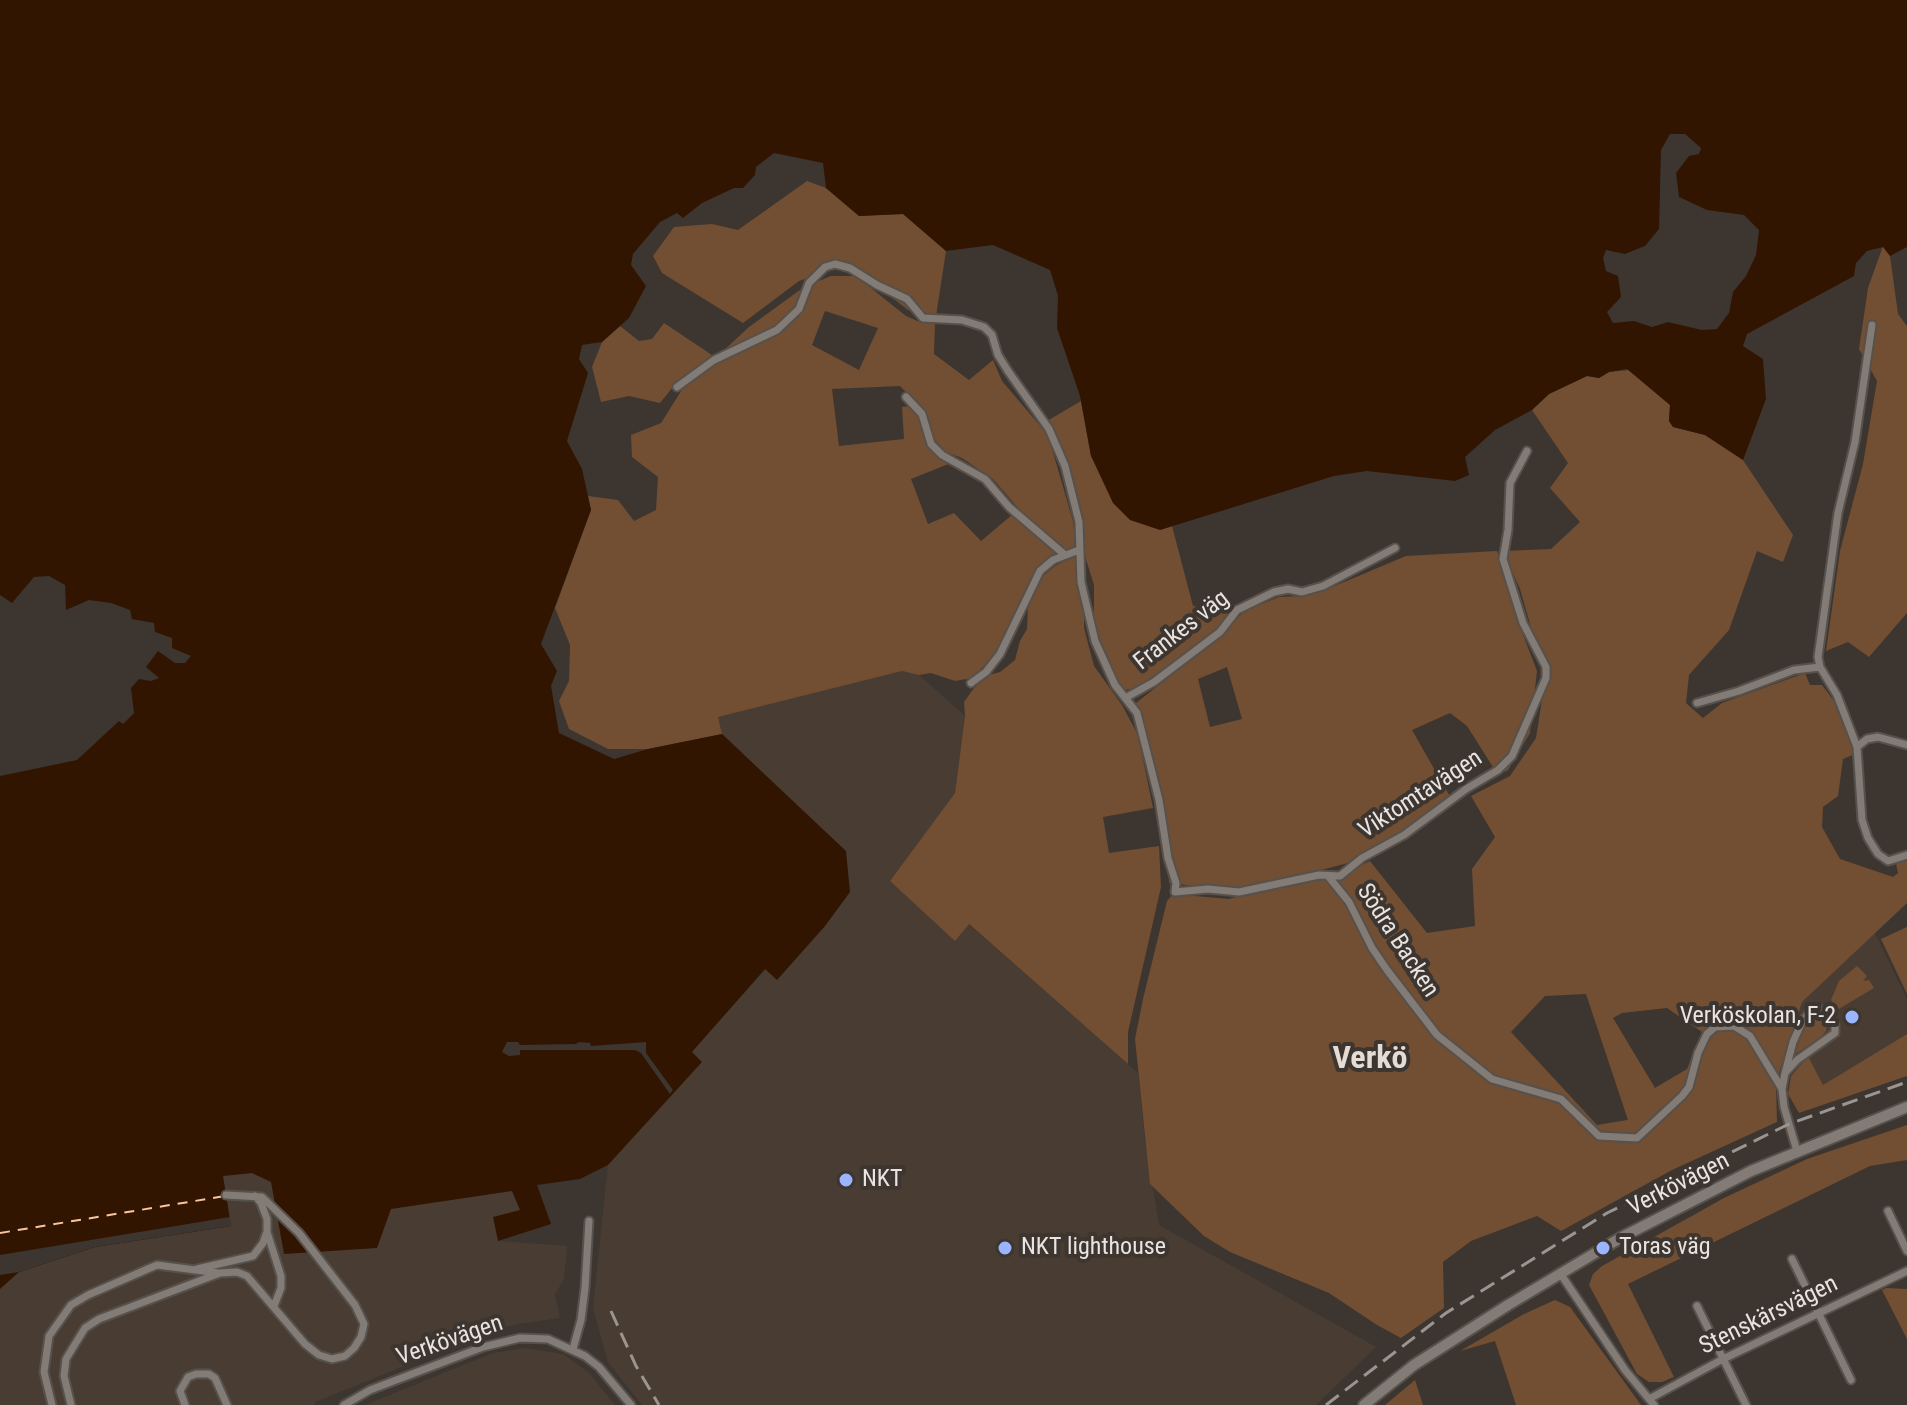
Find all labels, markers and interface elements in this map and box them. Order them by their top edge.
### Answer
street label: Frankes väg [1129,585,1235,677]
street label: Viktomtavägen [1354,744,1488,846]
street label: Södra Backen [1350,879,1444,1003]
place label: Verköskolan, F-2 [1680,1003,1836,1031]
marker: Verköskolan, F-2 [1843,1008,1861,1026]
district label: Verkö [1333,1041,1407,1079]
street label: Verkövägen [1623,1147,1735,1223]
place label: NKT [862,1166,902,1194]
marker: NKT [837,1171,855,1189]
place label: NKT lighthouse [1021,1234,1166,1262]
place label: Toras väg [1619,1234,1711,1262]
marker: NKT lighthouse [996,1239,1014,1257]
marker: Toras väg [1594,1239,1612,1257]
street label: Stenskärsvägen [1695,1270,1843,1362]
street label: Verkövägen [393,1309,507,1373]

